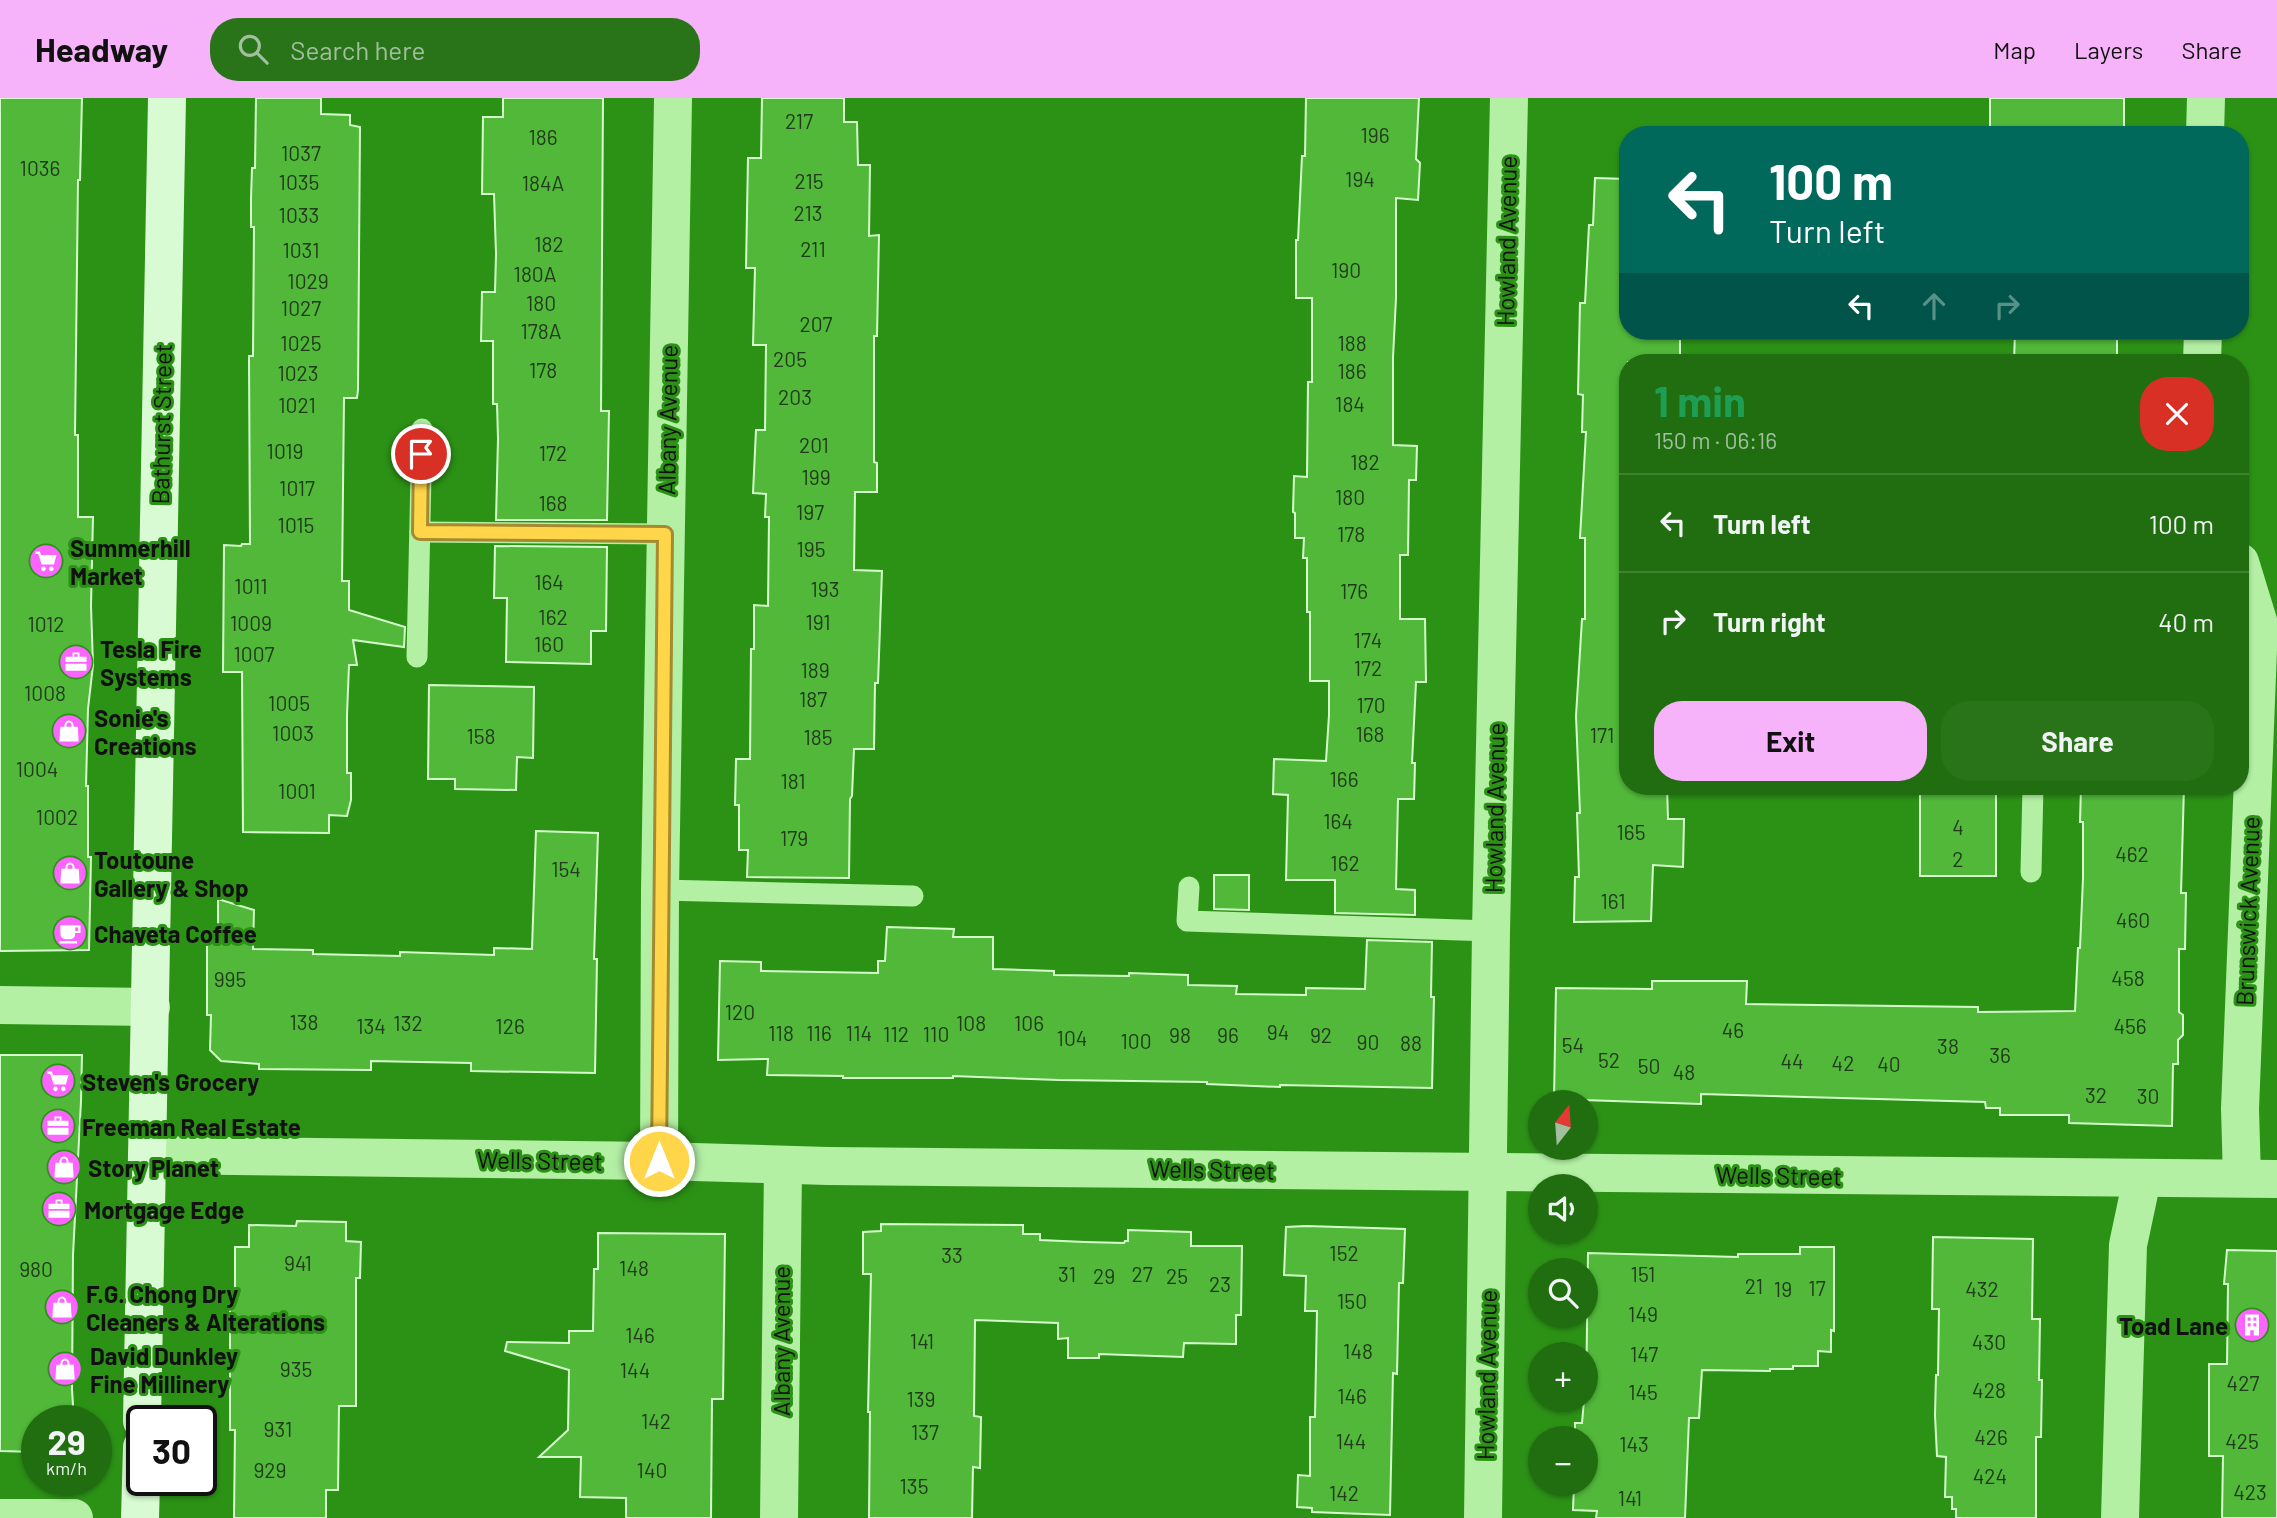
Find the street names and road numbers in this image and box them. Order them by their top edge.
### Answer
street label: Howland Avenue [1490,156,1522,326]
street label: Bathurst Street [145,343,177,505]
street label: Albany Avenue [651,345,683,495]
street label: Howland Avenue [1478,723,1510,893]
street label: Brunswick Avenue [2229,816,2265,1006]
street label: Wells Street [477,1144,603,1176]
street label: Wells Street [1149,1153,1275,1185]
street label: Wells Street [1716,1159,1842,1191]
street label: Albany Avenue [766,1266,795,1416]
street label: Howland Avenue [1470,1290,1502,1460]

